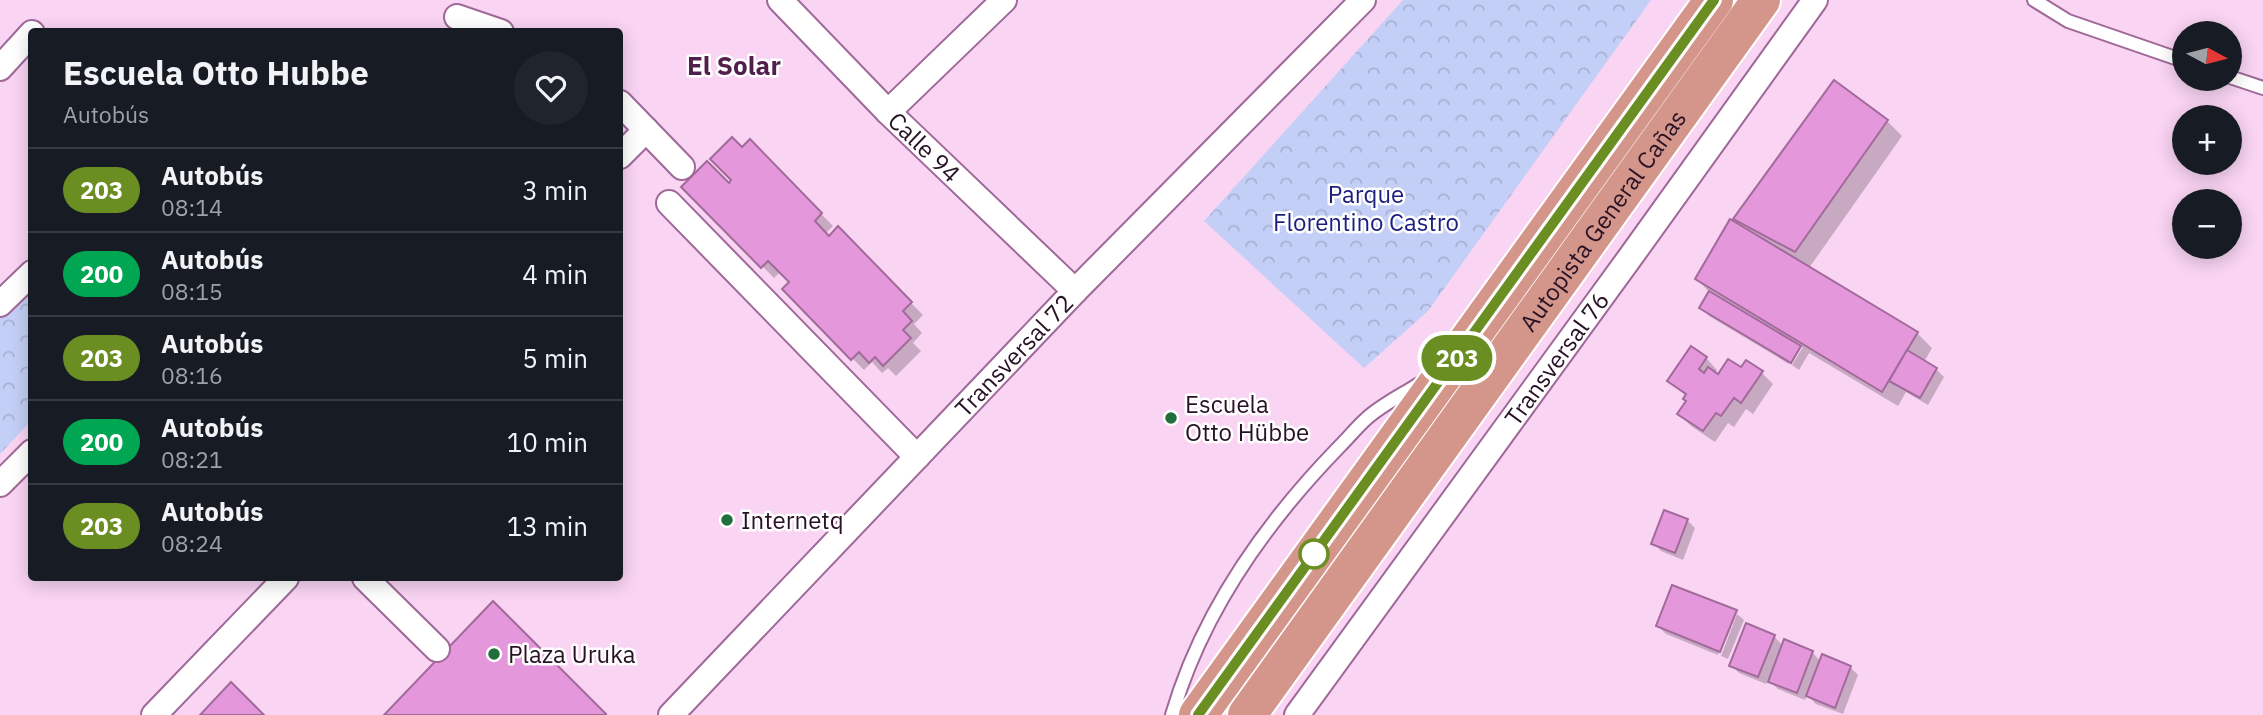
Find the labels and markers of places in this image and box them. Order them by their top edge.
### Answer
place label: Escuela Otto Hübbe [1185,388,1309,448]
marker: Escuela Otto Hübbe [1163,410,1179,426]
place label: Internetq [741,504,844,536]
marker: Internetq [719,512,735,528]
unlabelled marker [1299,539,1329,569]
place label: Plaza Uruka [508,638,636,670]
marker: Plaza Uruka [486,646,502,662]

